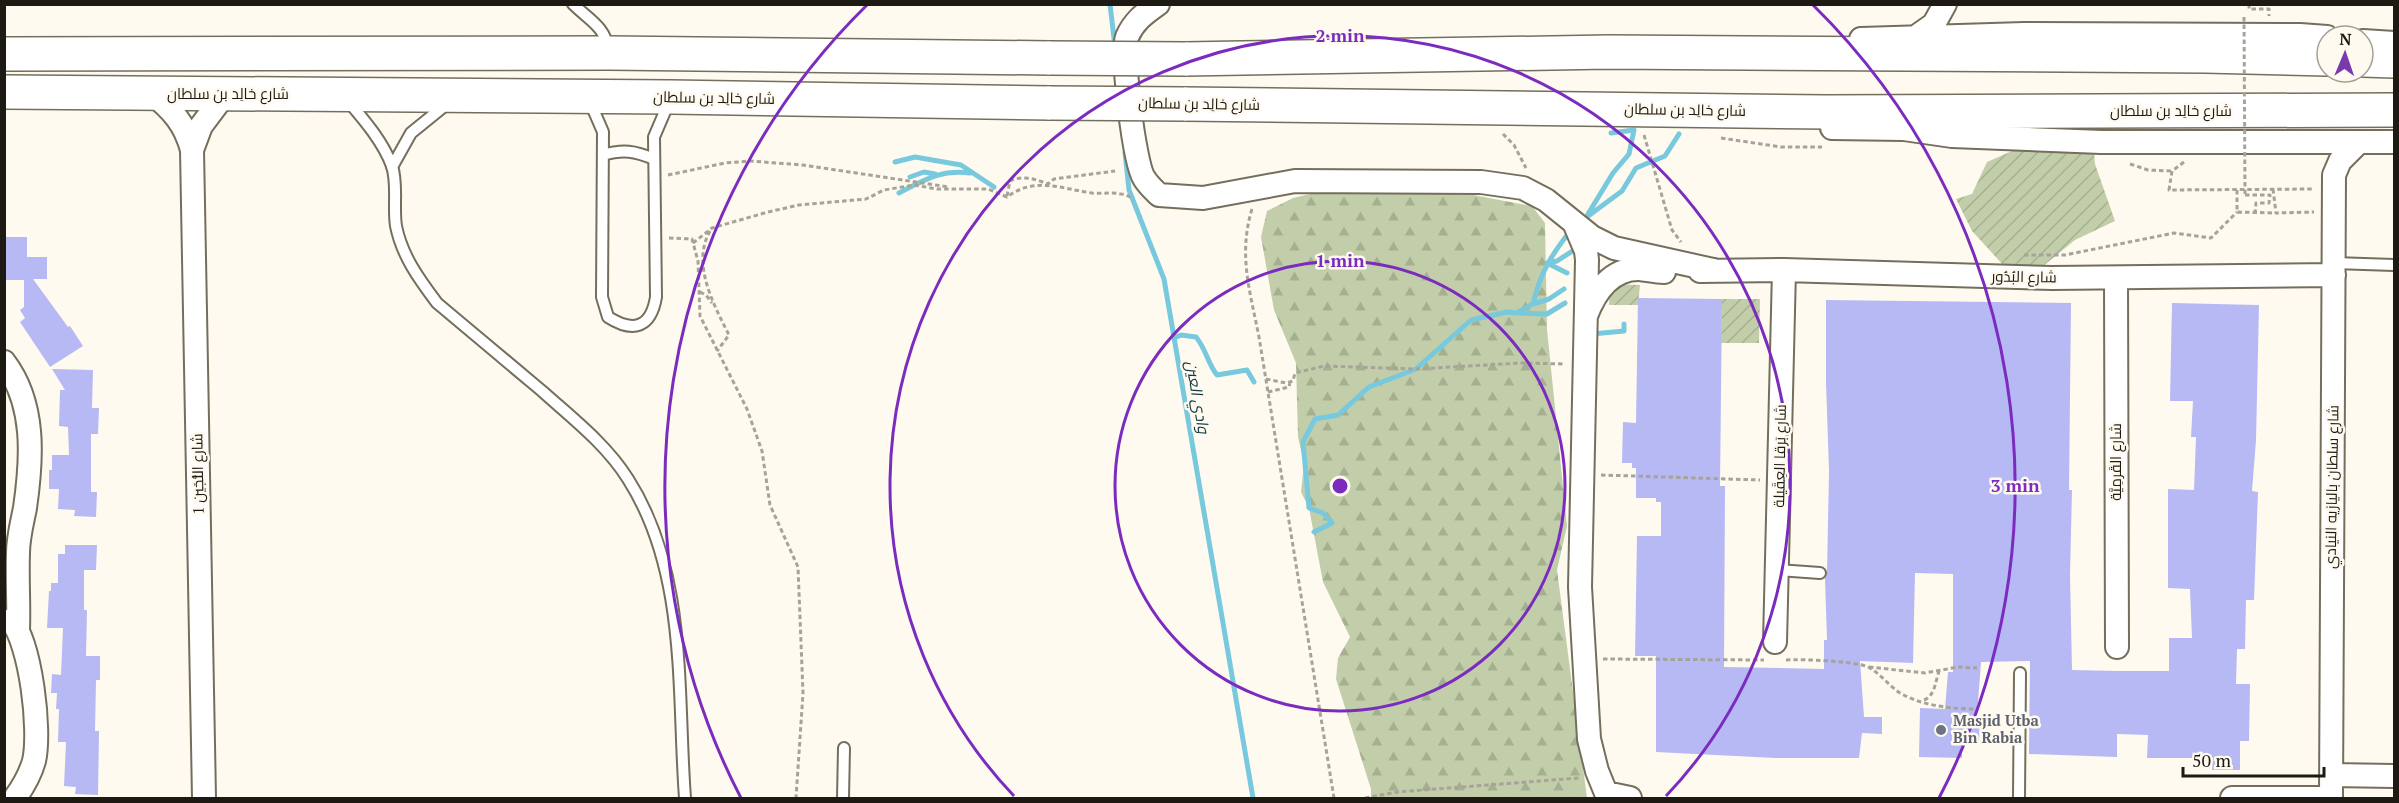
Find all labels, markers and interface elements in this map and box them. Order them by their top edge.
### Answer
text: 2 min [1315,23,1365,47]
north arrow [2315,24,2375,84]
text: N [2339,28,2352,50]
street label: شارع خالِد بن سلطان [167,83,289,105]
street label: شارع خالِد بن سلطان [653,86,775,110]
street label: شارع خالِد بن سلطان [1138,92,1260,116]
street label: شارع خالِد بن سلطان [1624,98,1746,122]
street label: شارع خالِد بن سلطان [2110,100,2232,122]
text: 1 min [1315,248,1365,272]
street label: شارع البُدُور [1990,265,2057,289]
water label: وادي العين [1179,359,1215,437]
street label: شارع بَرقا العِقَيلة [1768,404,1792,508]
street label: شارع سلطان باليازيه النيادي [2320,405,2345,569]
street label: شارع القَرمِيَّة [2105,423,2127,501]
street label: شارع اللُّجَين 1 [186,433,210,515]
text: 3 min [1990,473,2040,497]
centre of rings [1330,476,1350,496]
place label: Masjid Utba Bin Rabia [1953,710,2039,747]
marker: Masjid Utba Bin Rabia [1934,723,1948,737]
scale bar [2183,740,2324,778]
text: 50 m [2192,748,2232,772]

